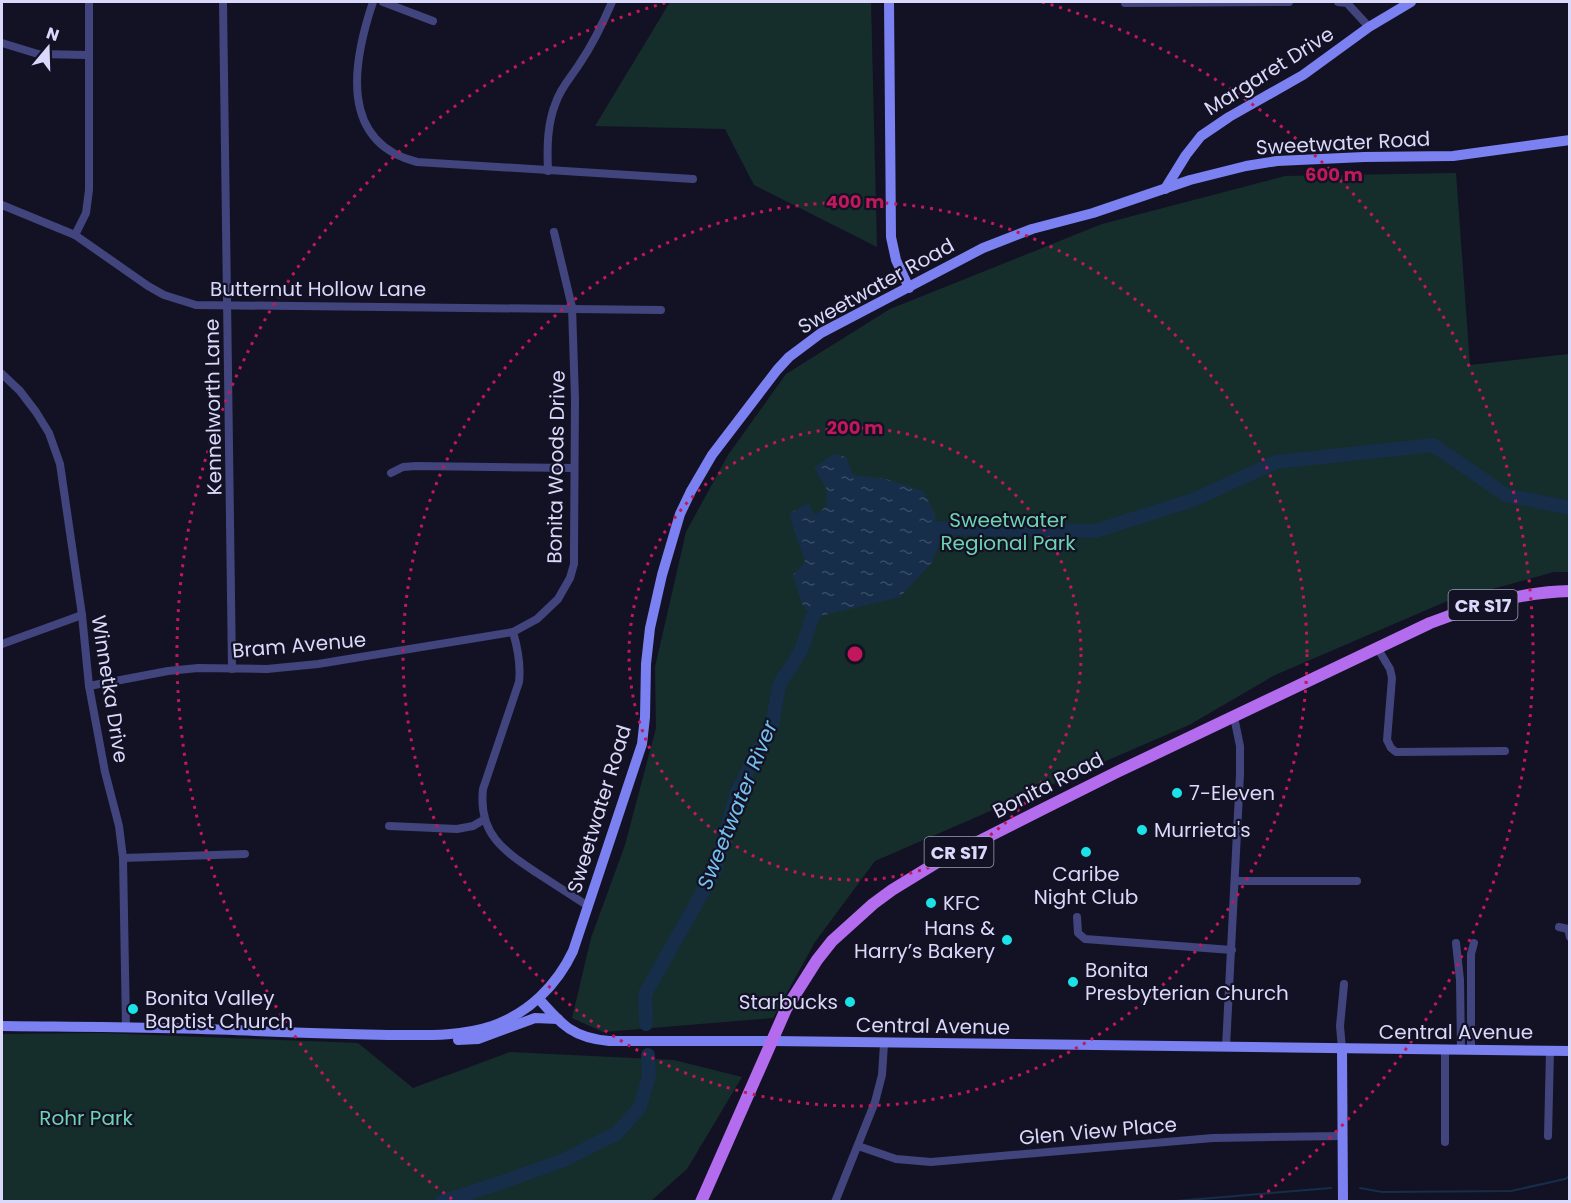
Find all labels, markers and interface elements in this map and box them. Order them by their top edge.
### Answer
north arrow [18,18,78,78]
street label: Margaret Drive [1199,20,1339,122]
text: N [43,21,62,47]
street label: Sweetwater Road [1255,124,1431,162]
text: 600 m [1305,162,1363,187]
text: 400 m [826,189,884,214]
street label: Sweetwater Road [793,231,959,341]
street label: Butternut Hollow Lane [210,275,426,303]
street label: Kennelworth Lane [197,318,229,496]
street label: Bonita Woods Drive [540,370,572,564]
text: 200 m [827,415,883,440]
park label: Sweetwater Regional Park [940,506,1076,557]
road number: CR S17 [1448,590,1518,620]
street label: Winnetka Drive [85,613,135,765]
street label: Bram Avenue [231,625,367,665]
centre of rings [845,644,865,664]
water label: Sweetwater River [690,715,785,894]
street label: Sweetwater Road [560,721,638,897]
street label: Bonita Road [988,745,1108,825]
place label: 7-Eleven [1189,779,1275,807]
marker: 7-Eleven [1170,786,1184,800]
place label: Murrieta's [1154,816,1251,844]
marker: Murrieta's [1135,823,1149,837]
road number: CR S17 [924,837,994,867]
marker: Caribe Night Club [1079,845,1093,859]
place label: Caribe Night Club [1034,860,1138,911]
place label: KFC [943,889,981,917]
marker: KFC [924,896,938,910]
place label: Hans & Harry’s Bakery [854,914,995,965]
marker: Hans & Harry’s Bakery [1000,933,1014,947]
place label: Bonita Presbyterian Church [1085,956,1289,1007]
marker: Bonita Presbyterian Church [1066,975,1080,989]
place label: Bonita Valley Baptist Church [145,984,293,1035]
place label: Starbucks [739,988,838,1016]
marker: Starbucks [843,995,857,1009]
marker: Bonita Valley Baptist Church [126,1002,140,1016]
street label: Central Avenue [856,1011,1010,1041]
street label: Central Avenue [1379,1018,1533,1046]
park label: Rohr Park [39,1104,133,1132]
street label: Glen View Place [1018,1110,1178,1152]

